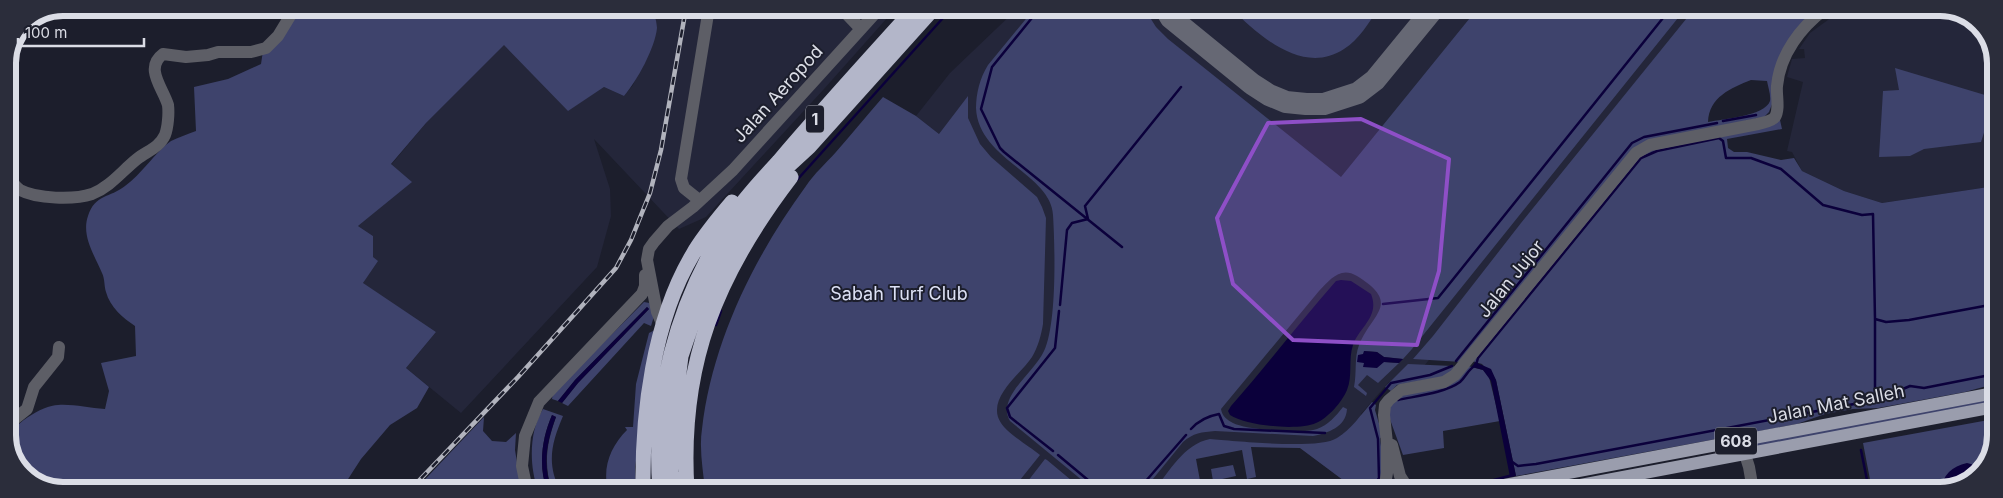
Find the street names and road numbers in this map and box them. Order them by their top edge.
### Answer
street label: Jalan Aeropod [728,41,827,147]
road number: 1 [806,106,824,132]
street label: Jalan Jujor [1473,236,1548,322]
street label: Jalan Mat Salleh [1765,380,1906,427]
road number: 608 [1715,428,1757,454]

